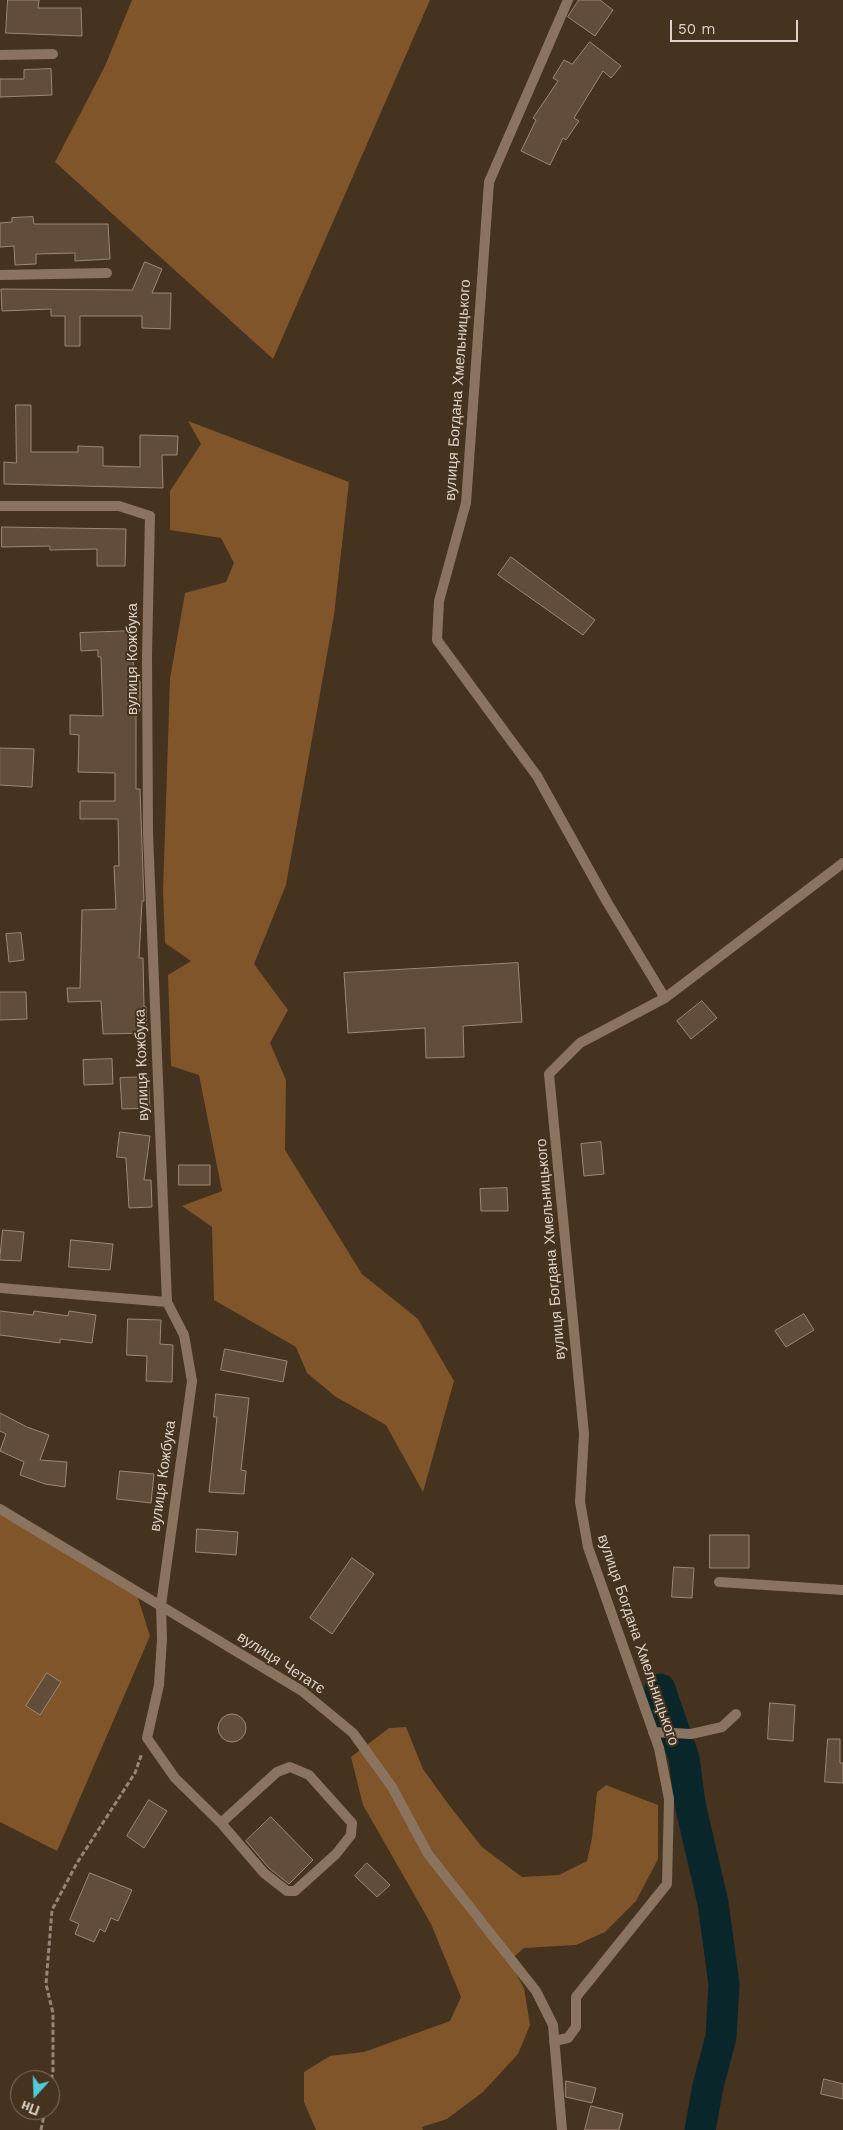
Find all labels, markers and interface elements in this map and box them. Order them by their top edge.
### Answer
scale bar [673,10,800,42]
text: 50 m [678,20,715,38]
street label: вулиця Богдана Хмельницького [441,279,475,501]
street label: вулиця Кожбука [124,603,142,715]
street label: вулиця Кожбука [131,1009,153,1121]
street label: вулиця Богдана Хмельницького [532,1138,570,1360]
street label: вулиця Кожбука [146,1419,180,1533]
street label: вулиця Богдана Хмельницького [593,1532,683,1748]
street label: вулиця Четатє [234,1628,328,1698]
north arrow [10,2070,60,2120]
text: Пн [19,2097,42,2119]

